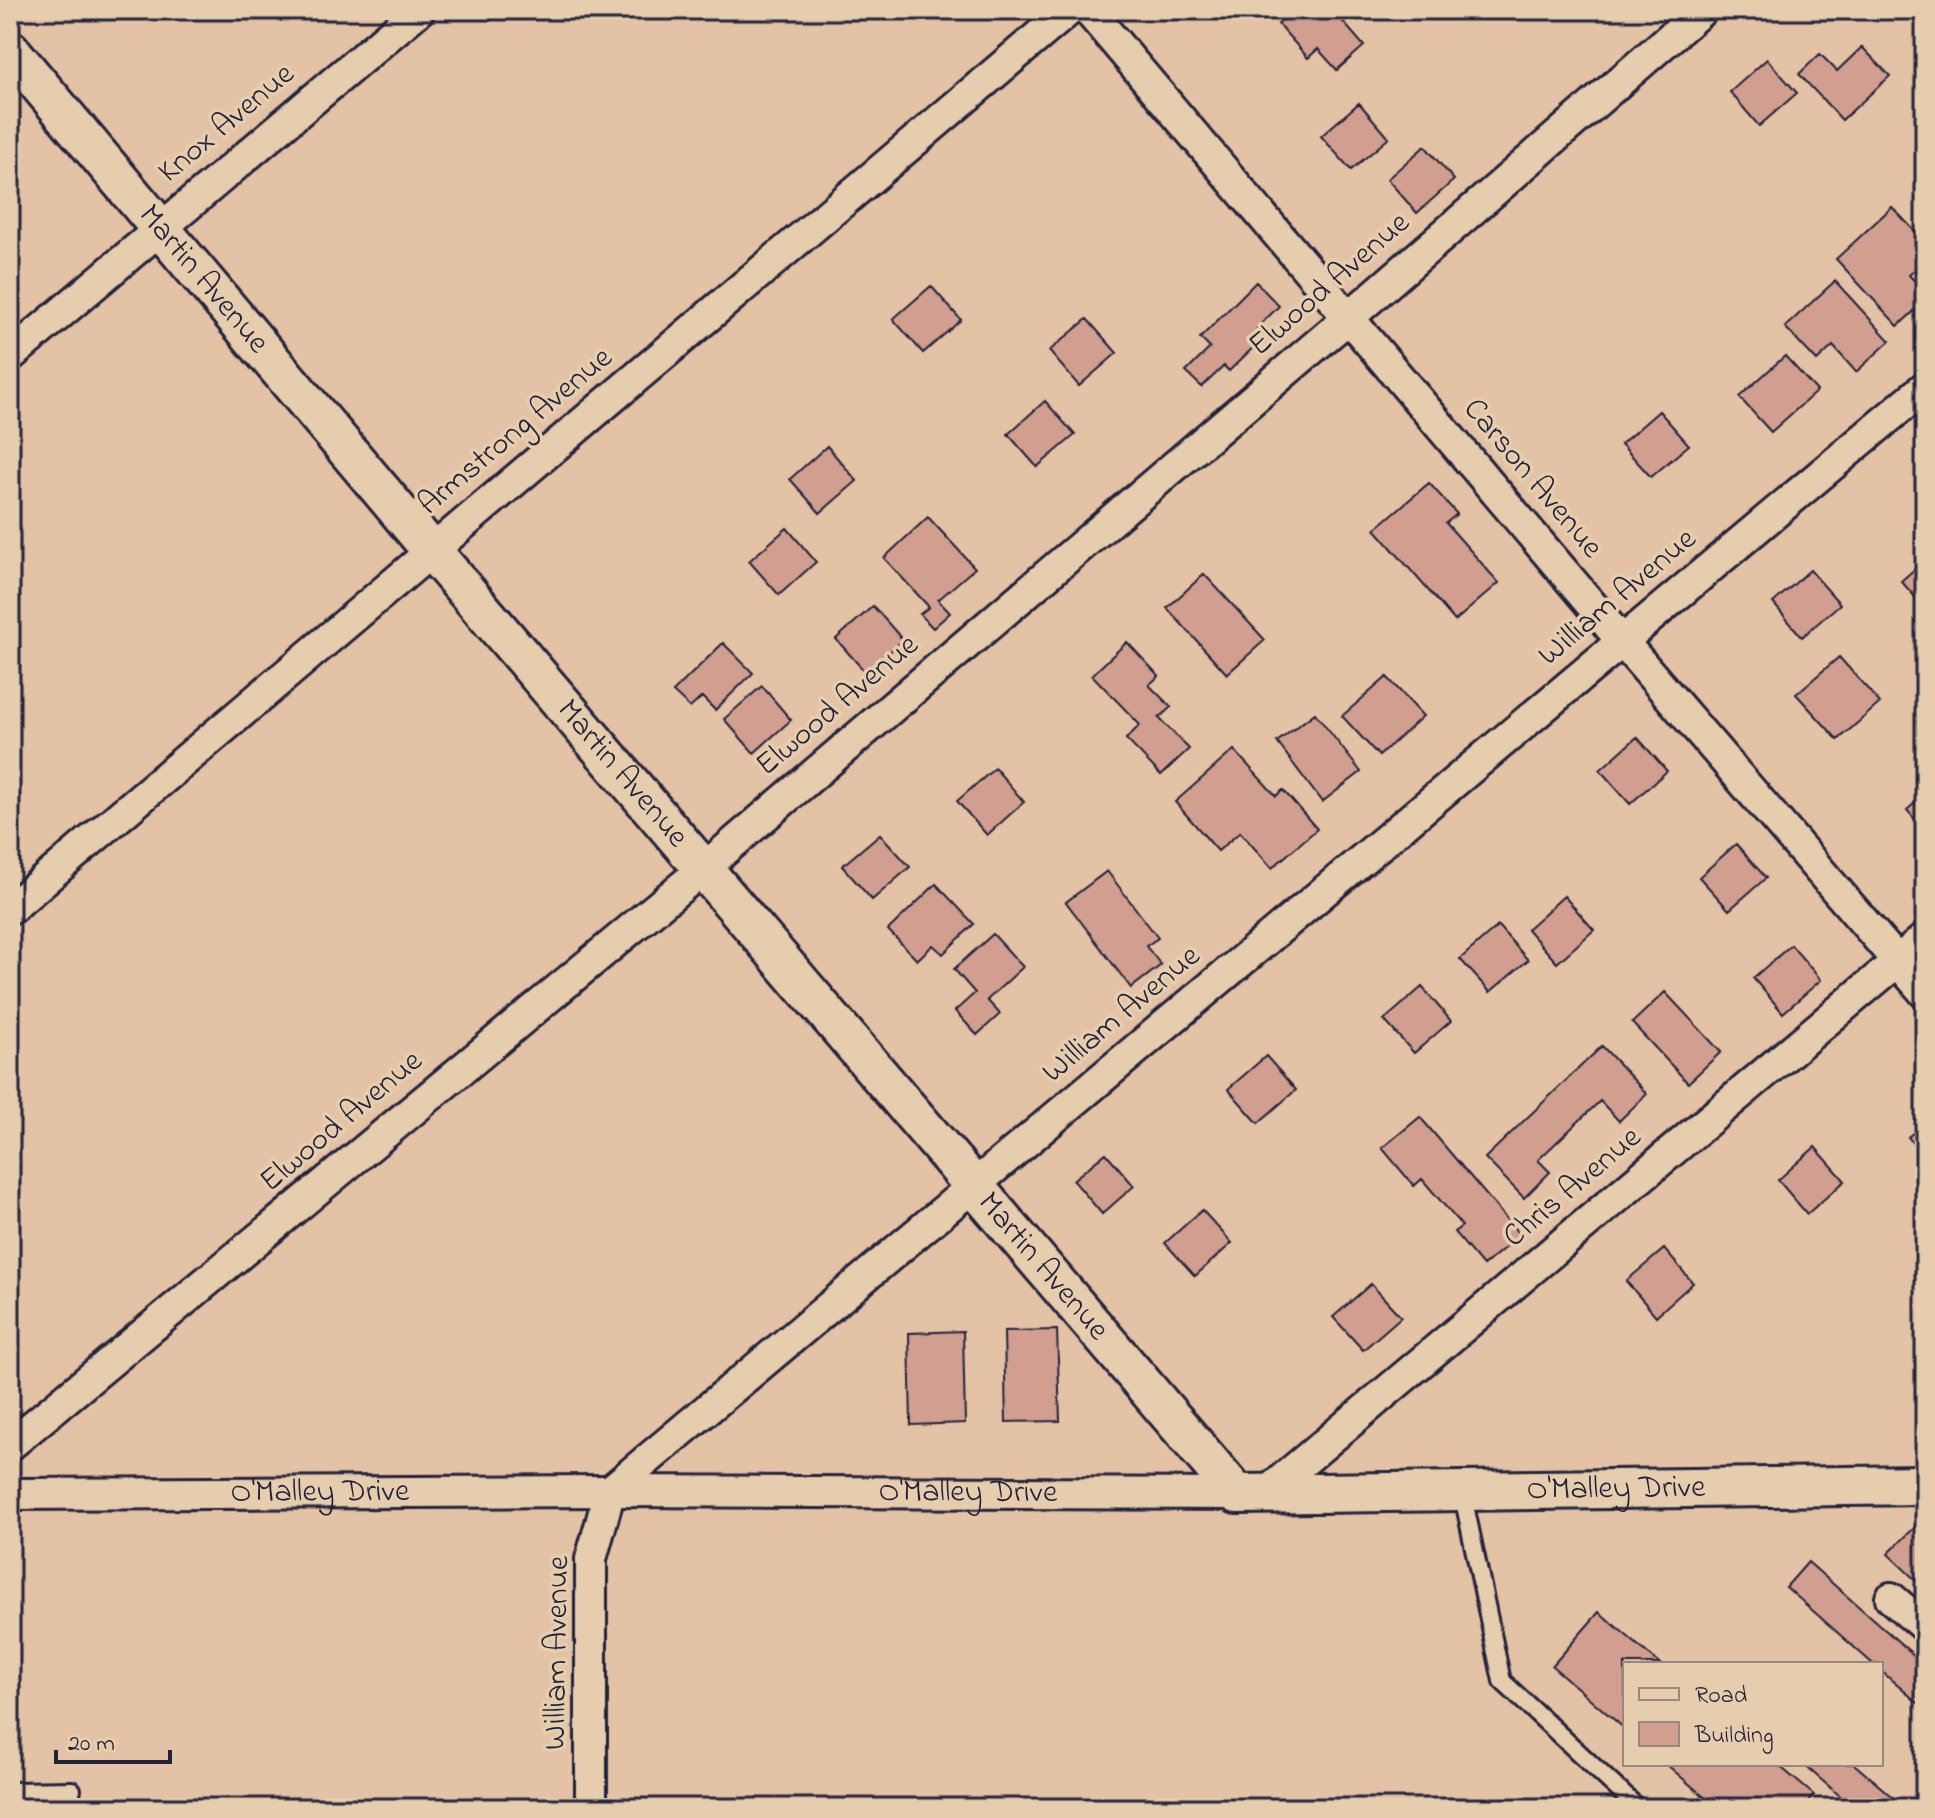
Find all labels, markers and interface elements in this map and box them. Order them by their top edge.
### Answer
street label: Knox Avenue [148,52,306,195]
street label: Martin Avenue [126,194,281,365]
street label: Elwood Avenue [1239,201,1422,368]
street label: Armstrong Avenue [408,336,624,528]
street label: Carson Avenue [1451,388,1614,570]
street label: William Avenue [1528,517,1708,679]
street label: Elwood Avenue [746,623,930,788]
street label: Martin Avenue [545,689,700,859]
street label: William Avenue [1032,934,1212,1096]
street label: Elwood Avenue [250,1039,434,1204]
street label: Chris Avenue [1493,1115,1653,1260]
street label: Martin Avenue [966,1182,1121,1352]
street label: O'Malley Drive [1526,1464,1706,1514]
street label: O'Malley Drive [230,1468,410,1516]
street label: O'Malley Drive [878,1469,1058,1517]
street label: William Avenue [533,1555,583,1751]
legend [1623,1662,1883,1766]
text: Road [1695,1679,1748,1714]
scale bar [56,1714,170,1764]
text: Building [1694,1719,1774,1754]
text: 20 m [68,1727,115,1762]

